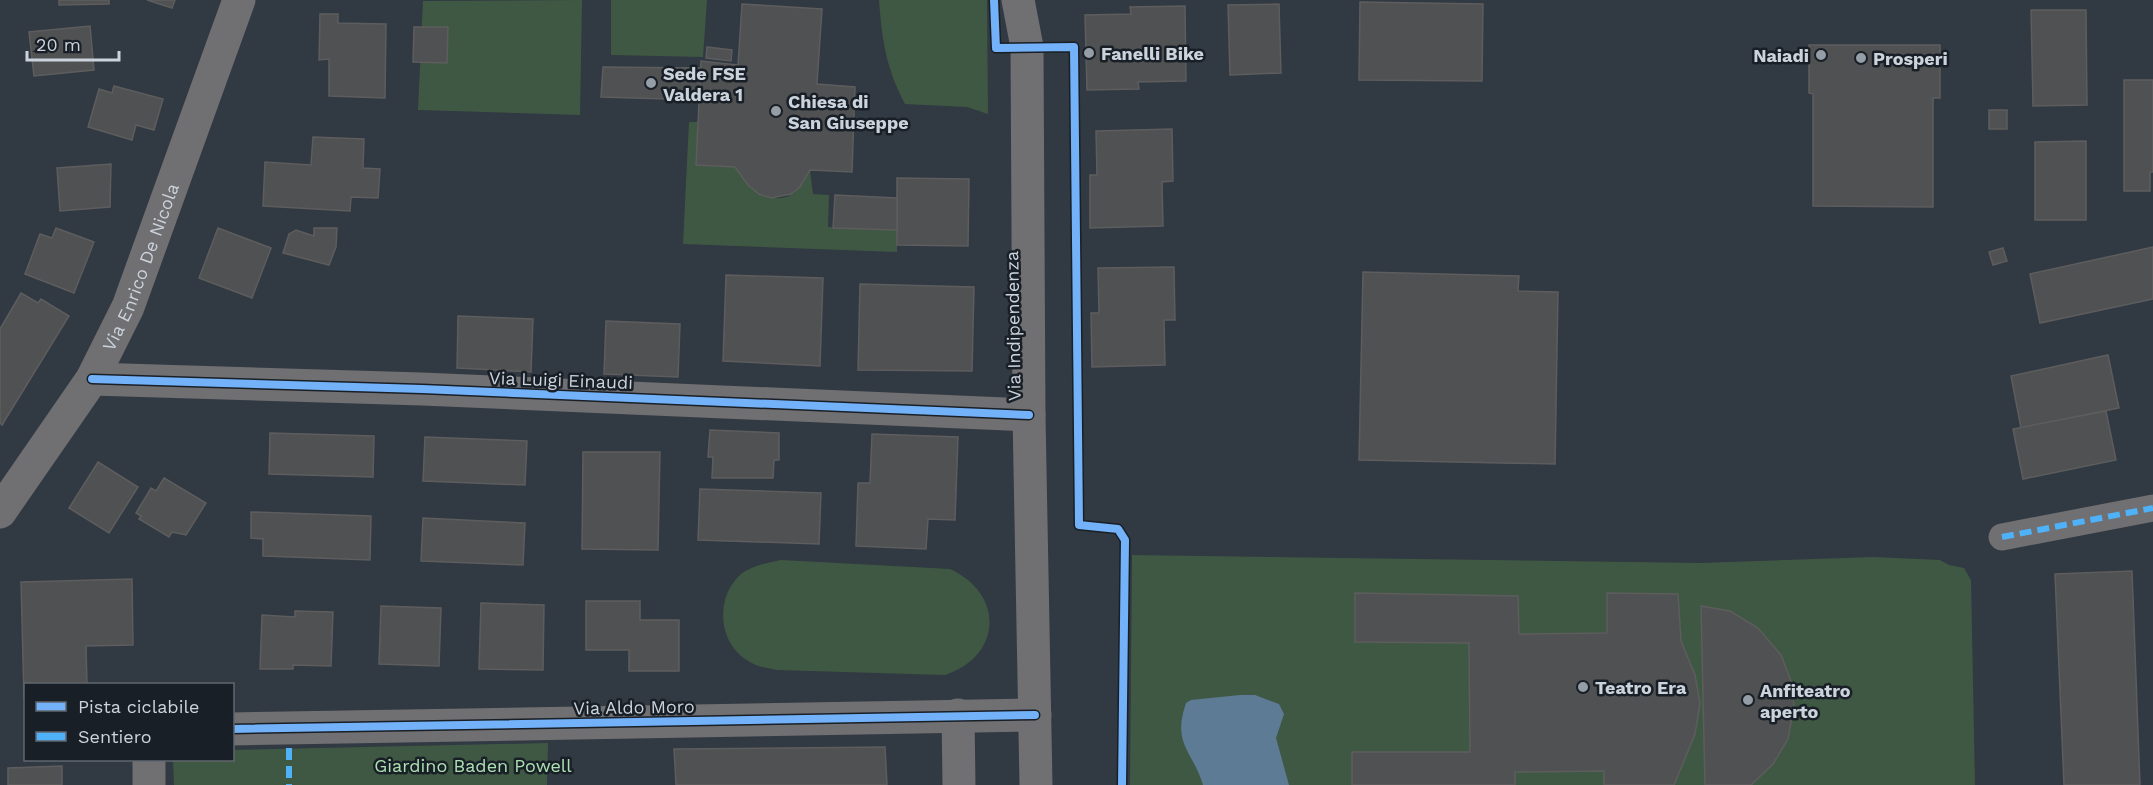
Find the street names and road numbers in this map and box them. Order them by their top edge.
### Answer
street label: Via Enrico De Nicola [97,180,182,354]
street label: Via Indipendenza [1001,251,1025,401]
street label: Via Luigi Einaudi [489,367,633,393]
street label: Via Aldo Moro [573,695,695,719]

